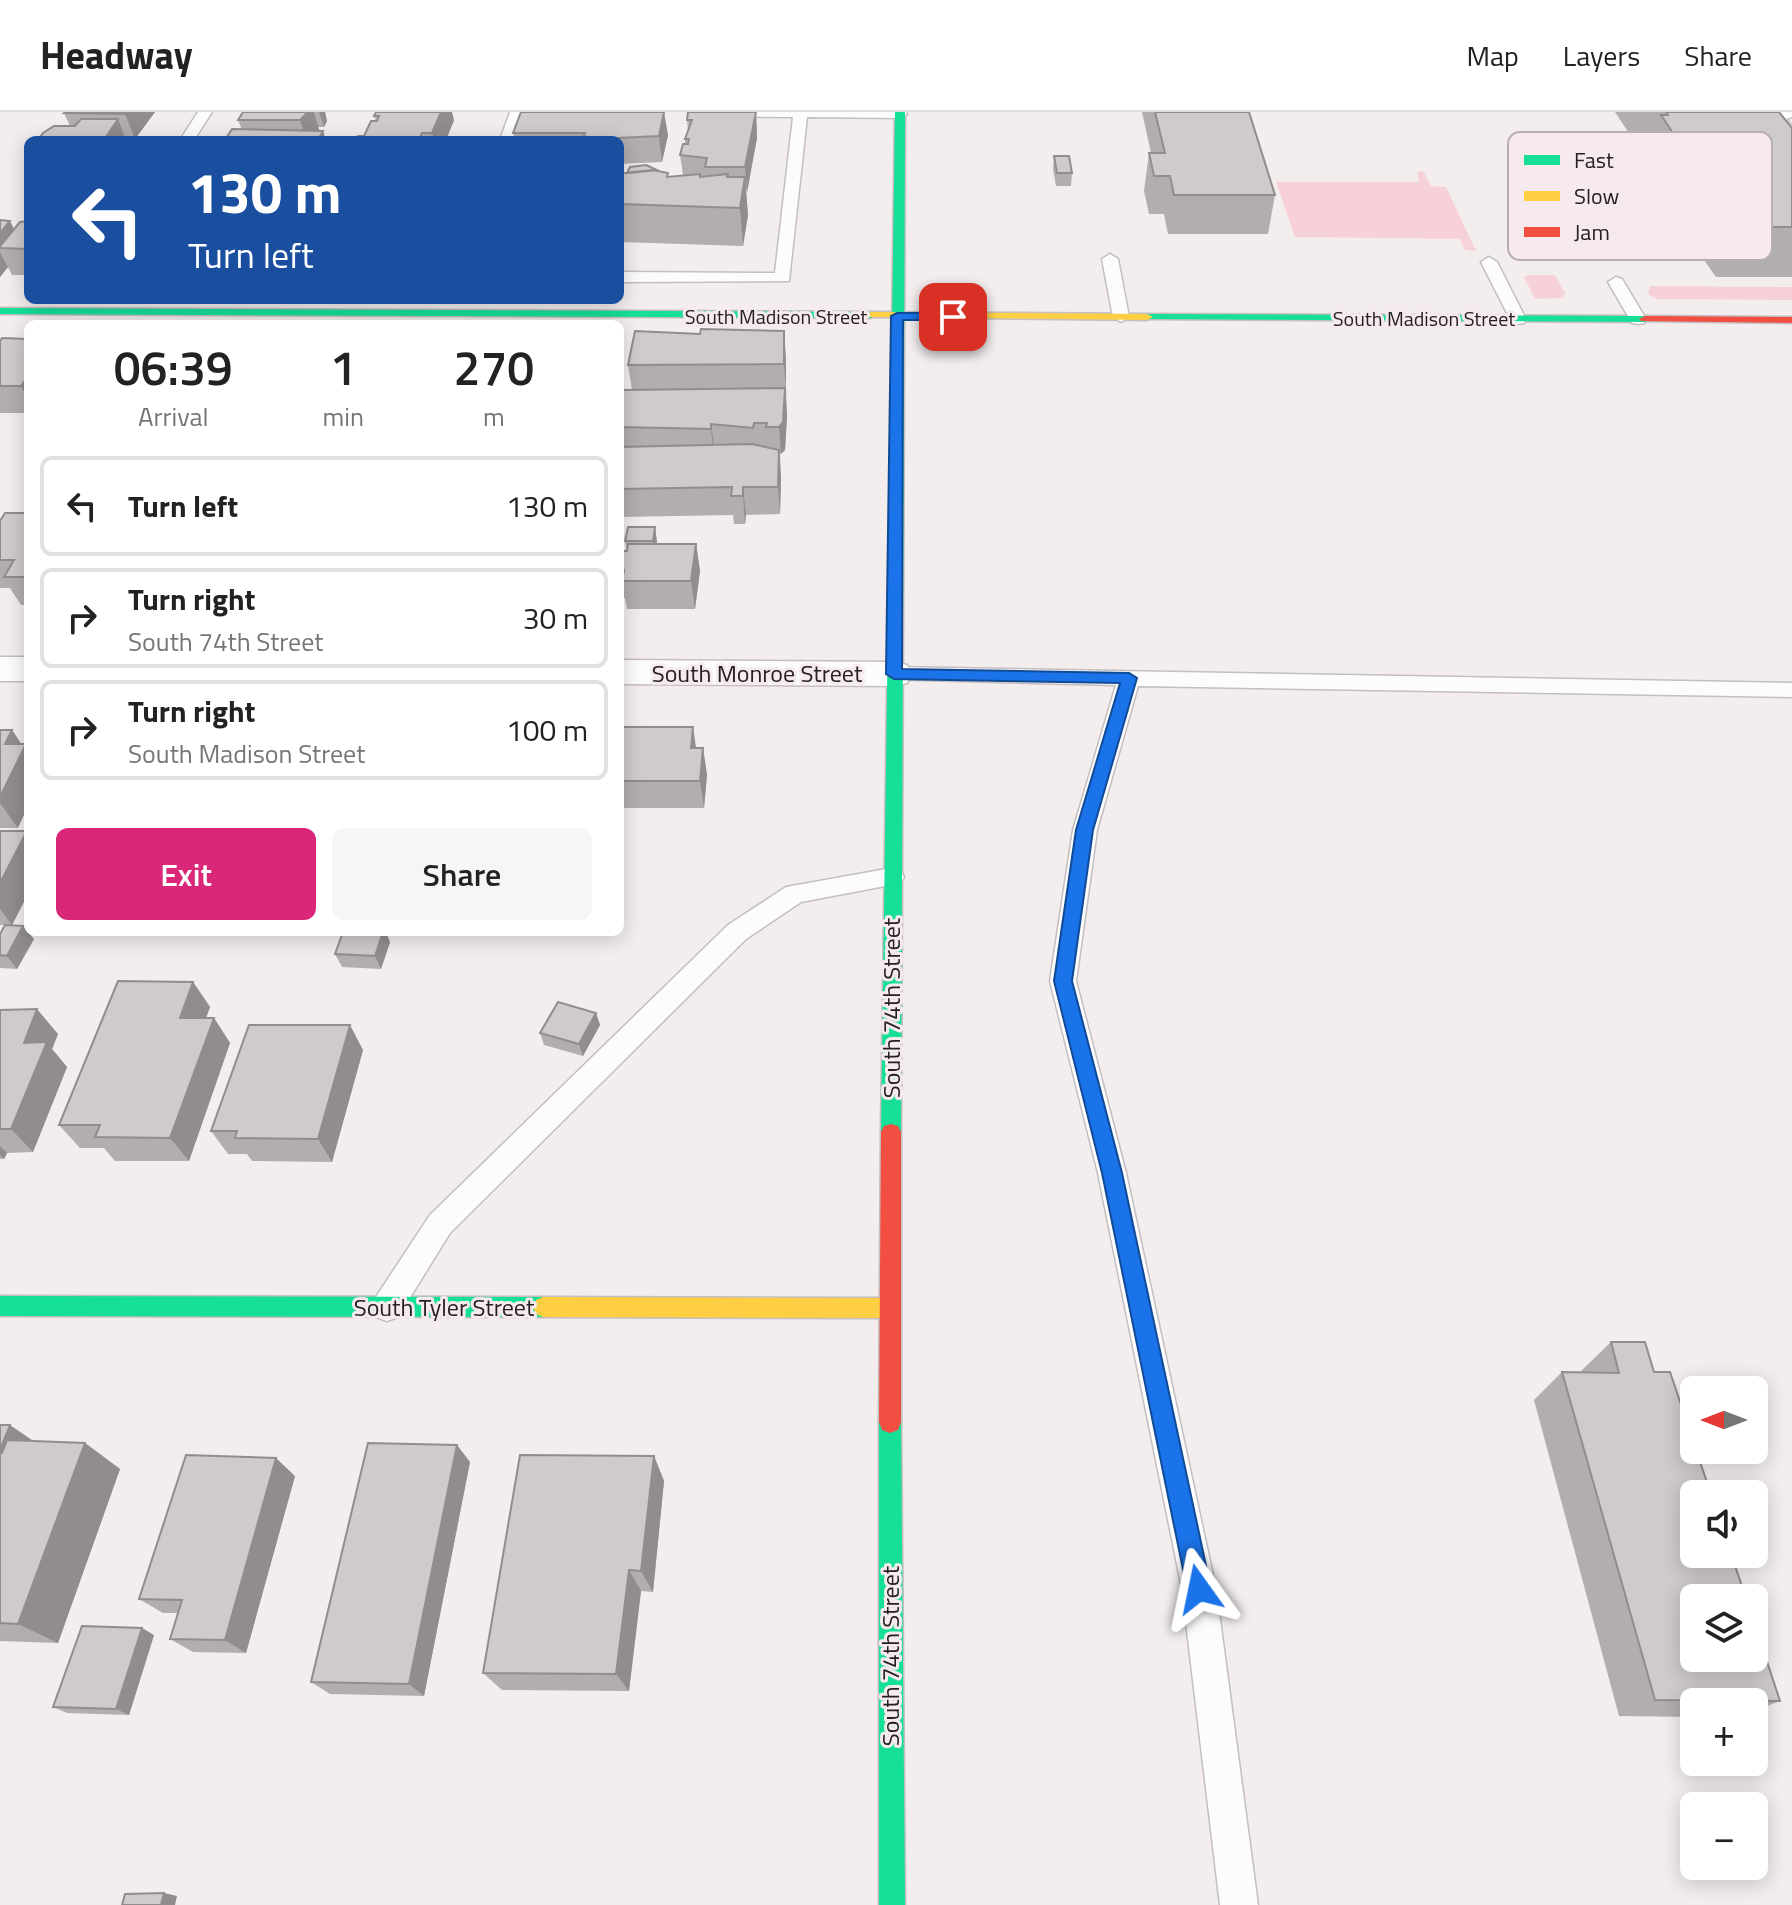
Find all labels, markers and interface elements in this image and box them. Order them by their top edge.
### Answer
text: Headway [40,26,193,84]
text: Map [1466,34,1519,77]
text: Layers [1563,34,1640,77]
text: Share [1684,34,1752,77]
legend [1508,132,1772,260]
text: Fast [1574,143,1614,177]
text: 130 m [188,150,341,235]
icon: left [56,168,160,272]
text: Slow [1574,179,1620,213]
text: Jam [1574,215,1610,249]
text: Turn left [188,227,314,282]
pin [919,283,987,351]
icon: arrive [931,295,975,339]
street label: South Madison Street [685,301,867,332]
street label: South Madison Street [1333,303,1515,334]
text: 06:39 [114,331,233,404]
text: 1 [330,331,357,404]
text: 270 [454,331,534,404]
text: Arrival [138,397,208,436]
text: min [322,397,364,436]
text: m [483,397,505,436]
text: Turn left [128,483,238,529]
text: 130 m [506,483,588,529]
icon: left [60,484,104,528]
text: Turn right [128,576,256,622]
text: 30 m [523,595,588,641]
icon: right [60,596,104,640]
text: South 74th Street [128,622,323,661]
street label: South Monroe Street [652,655,863,691]
text: Turn right [128,688,256,734]
text: 100 m [506,707,588,753]
icon: right [60,708,104,752]
text: South Madison Street [128,734,365,773]
button: Exit [56,828,316,920]
button: Share [332,828,592,920]
street label: South 74th Street [873,917,909,1098]
street label: South Tyler Street [354,1289,535,1325]
north arrow [1680,1376,1768,1464]
map controls [1680,1376,1768,1880]
button: sound [1680,1480,1768,1568]
position arrow [1157,1547,1241,1631]
street label: South 74th Street [872,1565,908,1746]
button: layers [1680,1584,1768,1672]
button: + [1680,1688,1768,1776]
button: − [1680,1792,1768,1880]

